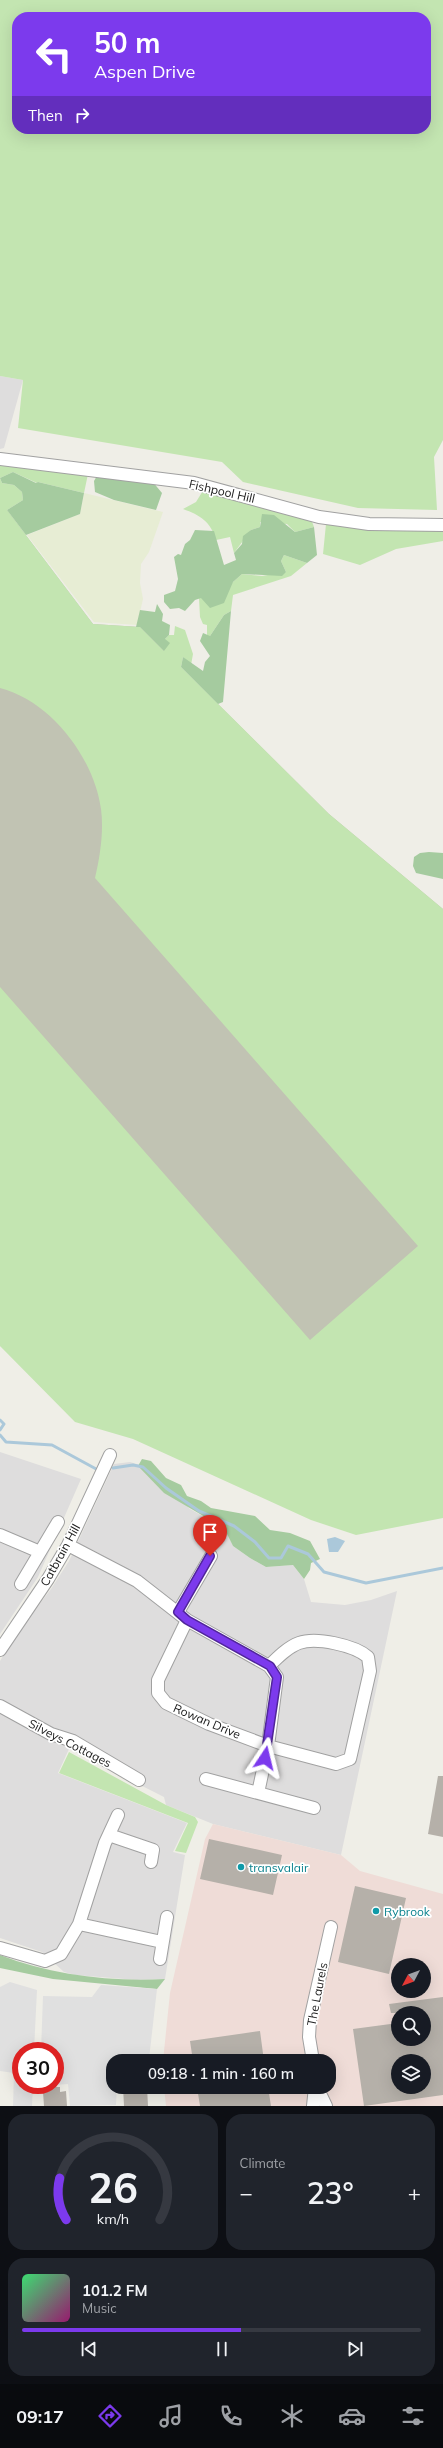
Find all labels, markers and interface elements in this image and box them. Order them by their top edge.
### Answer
text: 50 m [94,25,160,60]
icon: left [28,28,80,80]
text: Aspen Drive [94,60,195,83]
icon: right [71,104,93,126]
text: Then [28,106,63,125]
street label: Fishpool Hill [188,476,256,506]
pin [193,1515,227,1556]
street label: Catbrain Hill [37,1521,83,1589]
icon: arrive [199,1521,221,1543]
street label: Rowan Drive [171,1700,243,1742]
street label: Silveys Cottages [26,1716,114,1770]
position arrow [244,1737,286,1779]
place label: transvalair [249,1860,309,1875]
marker: transvalair [236,1862,246,1872]
place label: Rybrook [384,1904,431,1919]
marker: Rybrook [371,1906,381,1916]
north arrow [391,1958,431,1998]
map controls [391,1958,431,2094]
street label: The Laurels [304,1961,330,2027]
button: search [391,2006,431,2046]
speed limit sign: 30 [12,2042,64,2094]
button: layers [391,2054,431,2094]
text: 09:18 · 1 min · 160 m [148,2064,294,2083]
text: Climate [240,2155,285,2171]
text: 26 [88,2161,138,2213]
text: 23° [307,2174,354,2212]
text: − [240,2179,253,2207]
text: + [408,2179,421,2207]
text: km/h [97,2210,129,2228]
text: 101.2 FM [82,2281,147,2300]
text: Music [82,2300,117,2316]
icon: previous [78,2338,100,2360]
icon: pause [211,2338,233,2360]
icon: next [344,2338,366,2360]
icon: directions [96,2402,124,2430]
icon: music [157,2402,185,2430]
icon: phone [217,2402,245,2430]
icon: climate [278,2402,306,2430]
icon: car [338,2402,366,2430]
icon: filters [399,2402,427,2430]
text: 09:17 [16,2405,64,2428]

